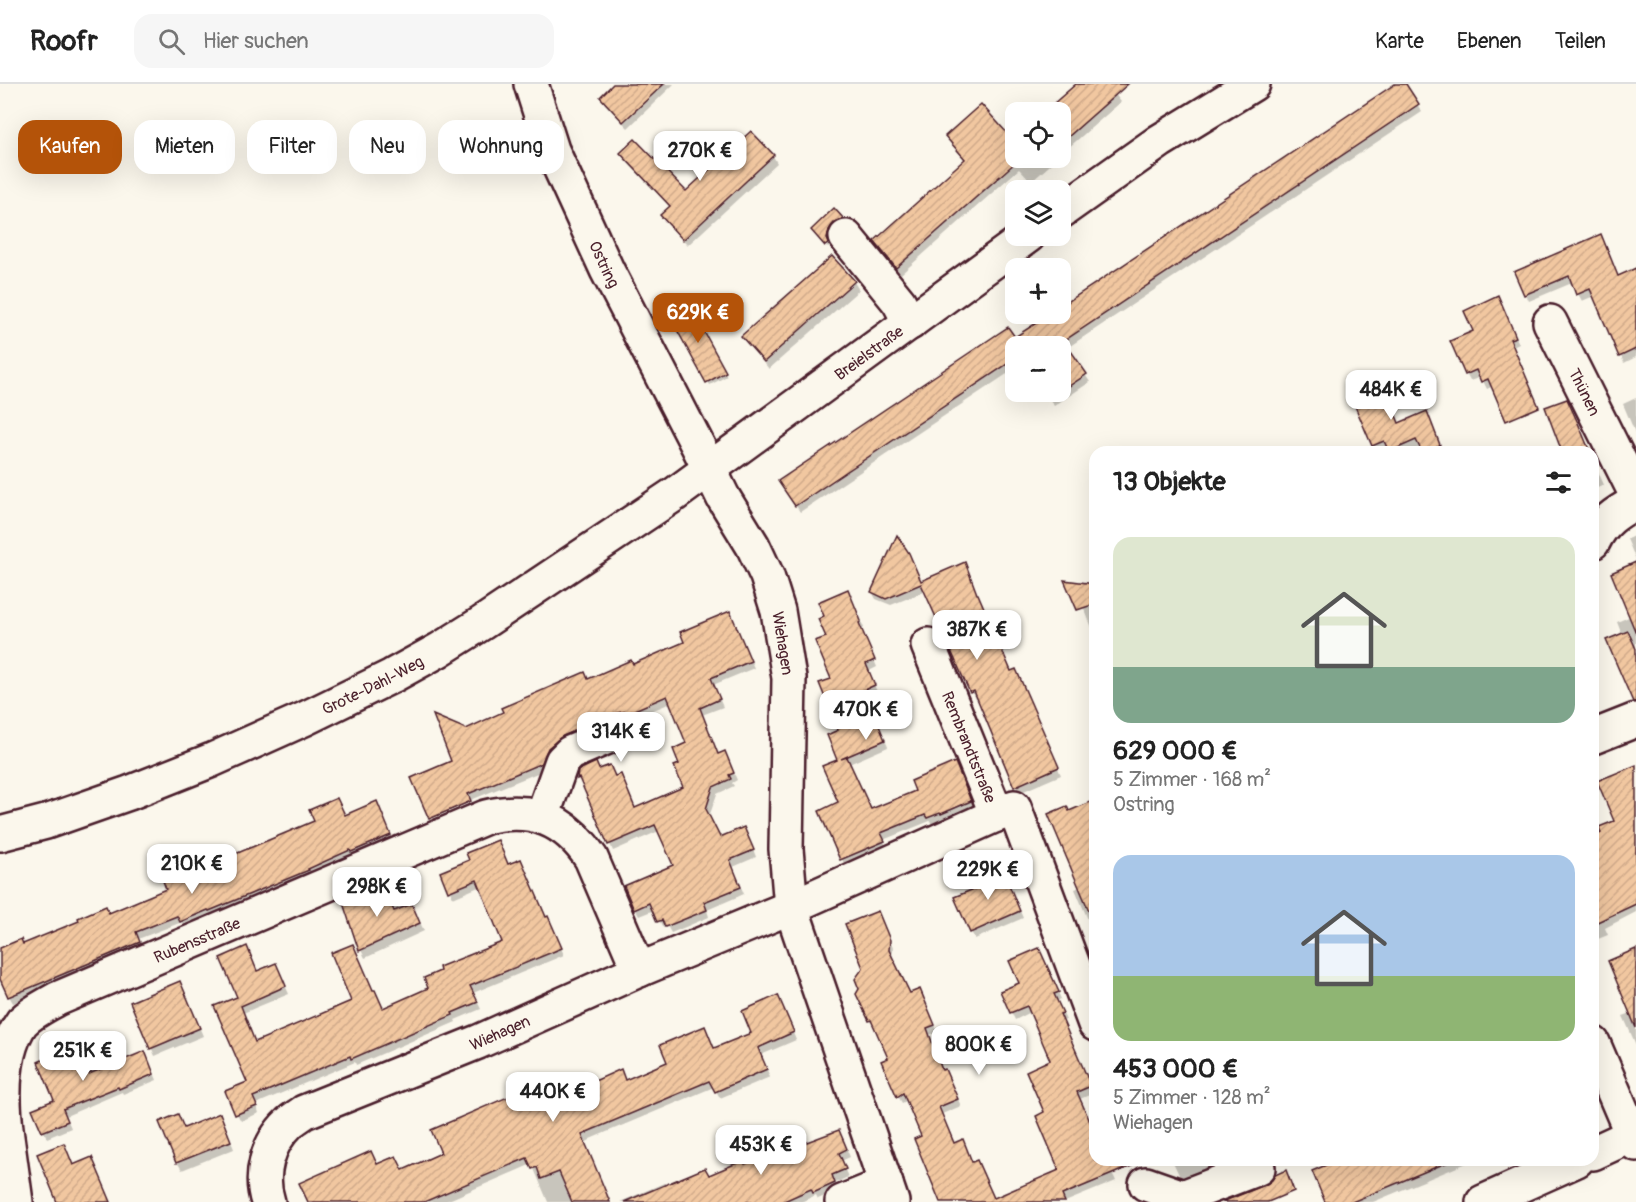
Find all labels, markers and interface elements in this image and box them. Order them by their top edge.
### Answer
search box [134,14,554,68]
text: Roofr [30,24,98,59]
icon: search [155,25,188,58]
text: Hier suchen [203,27,309,55]
text: Karte [1375,28,1424,55]
text: Ebenen [1457,28,1522,55]
text: Teilen [1555,28,1606,55]
map controls [1005,102,1071,402]
button: locate [1005,102,1071,168]
chip: Kaufen [18,120,122,174]
chip: Mieten [134,120,235,174]
chip: Filter [247,120,337,174]
chip: Neu [349,120,426,174]
chip: Wohnung [438,120,564,174]
pin: 270K € [651,131,749,182]
text: 270K € [667,138,733,163]
button: layers [1005,180,1071,246]
street label: Ostring [584,238,623,291]
button: + [1005,258,1071,324]
pin: 629K € [649,293,747,344]
text: 629K € [667,300,729,325]
street label: Breielstraße [831,321,908,385]
button: − [1005,336,1071,402]
street label: Thünen [1564,365,1604,419]
pin: 484K € [1342,370,1440,421]
text: 484K € [1360,377,1422,402]
text: 13 Objekte [1113,466,1226,498]
icon: filters [1542,466,1575,499]
icon: home [1290,576,1398,684]
street label: Wiehagen [767,610,797,677]
pin: 387K € [928,610,1026,661]
text: 387K € [946,617,1008,642]
street label: Grote-Dahl-Weg [319,652,427,720]
street label: Rembrandtstraße [937,689,1000,806]
pin: 470K € [817,690,915,741]
text: 470K € [833,697,899,722]
pin: 314K € [572,712,670,763]
text: 314K € [591,719,651,744]
text: 629 000 € [1113,735,1238,767]
text: 5 Zimmer · 168 m² [1113,767,1271,792]
text: Ostring [1113,792,1175,817]
pin: 210K € [143,844,241,895]
pin: 229K € [939,850,1037,901]
text: 210K € [161,851,223,876]
text: 229K € [957,857,1019,882]
pin: 298K € [328,867,426,918]
text: 298K € [346,874,408,899]
icon: home [1290,894,1398,1002]
street label: Rubensstraße [151,913,244,968]
street label: Wiehagen [467,1011,533,1055]
pin: 800K € [930,1025,1028,1076]
pin: 251K € [34,1031,132,1082]
text: 800K € [946,1032,1013,1057]
text: 251K € [53,1038,113,1063]
text: 453 000 € [1113,1053,1238,1085]
pin: 440K € [504,1072,602,1123]
text: 440K € [520,1079,586,1104]
text: 5 Zimmer · 128 m² [1113,1085,1271,1110]
text: Wiehagen [1113,1110,1193,1135]
pin: 453K € [712,1125,810,1176]
text: 453K € [729,1132,793,1157]

